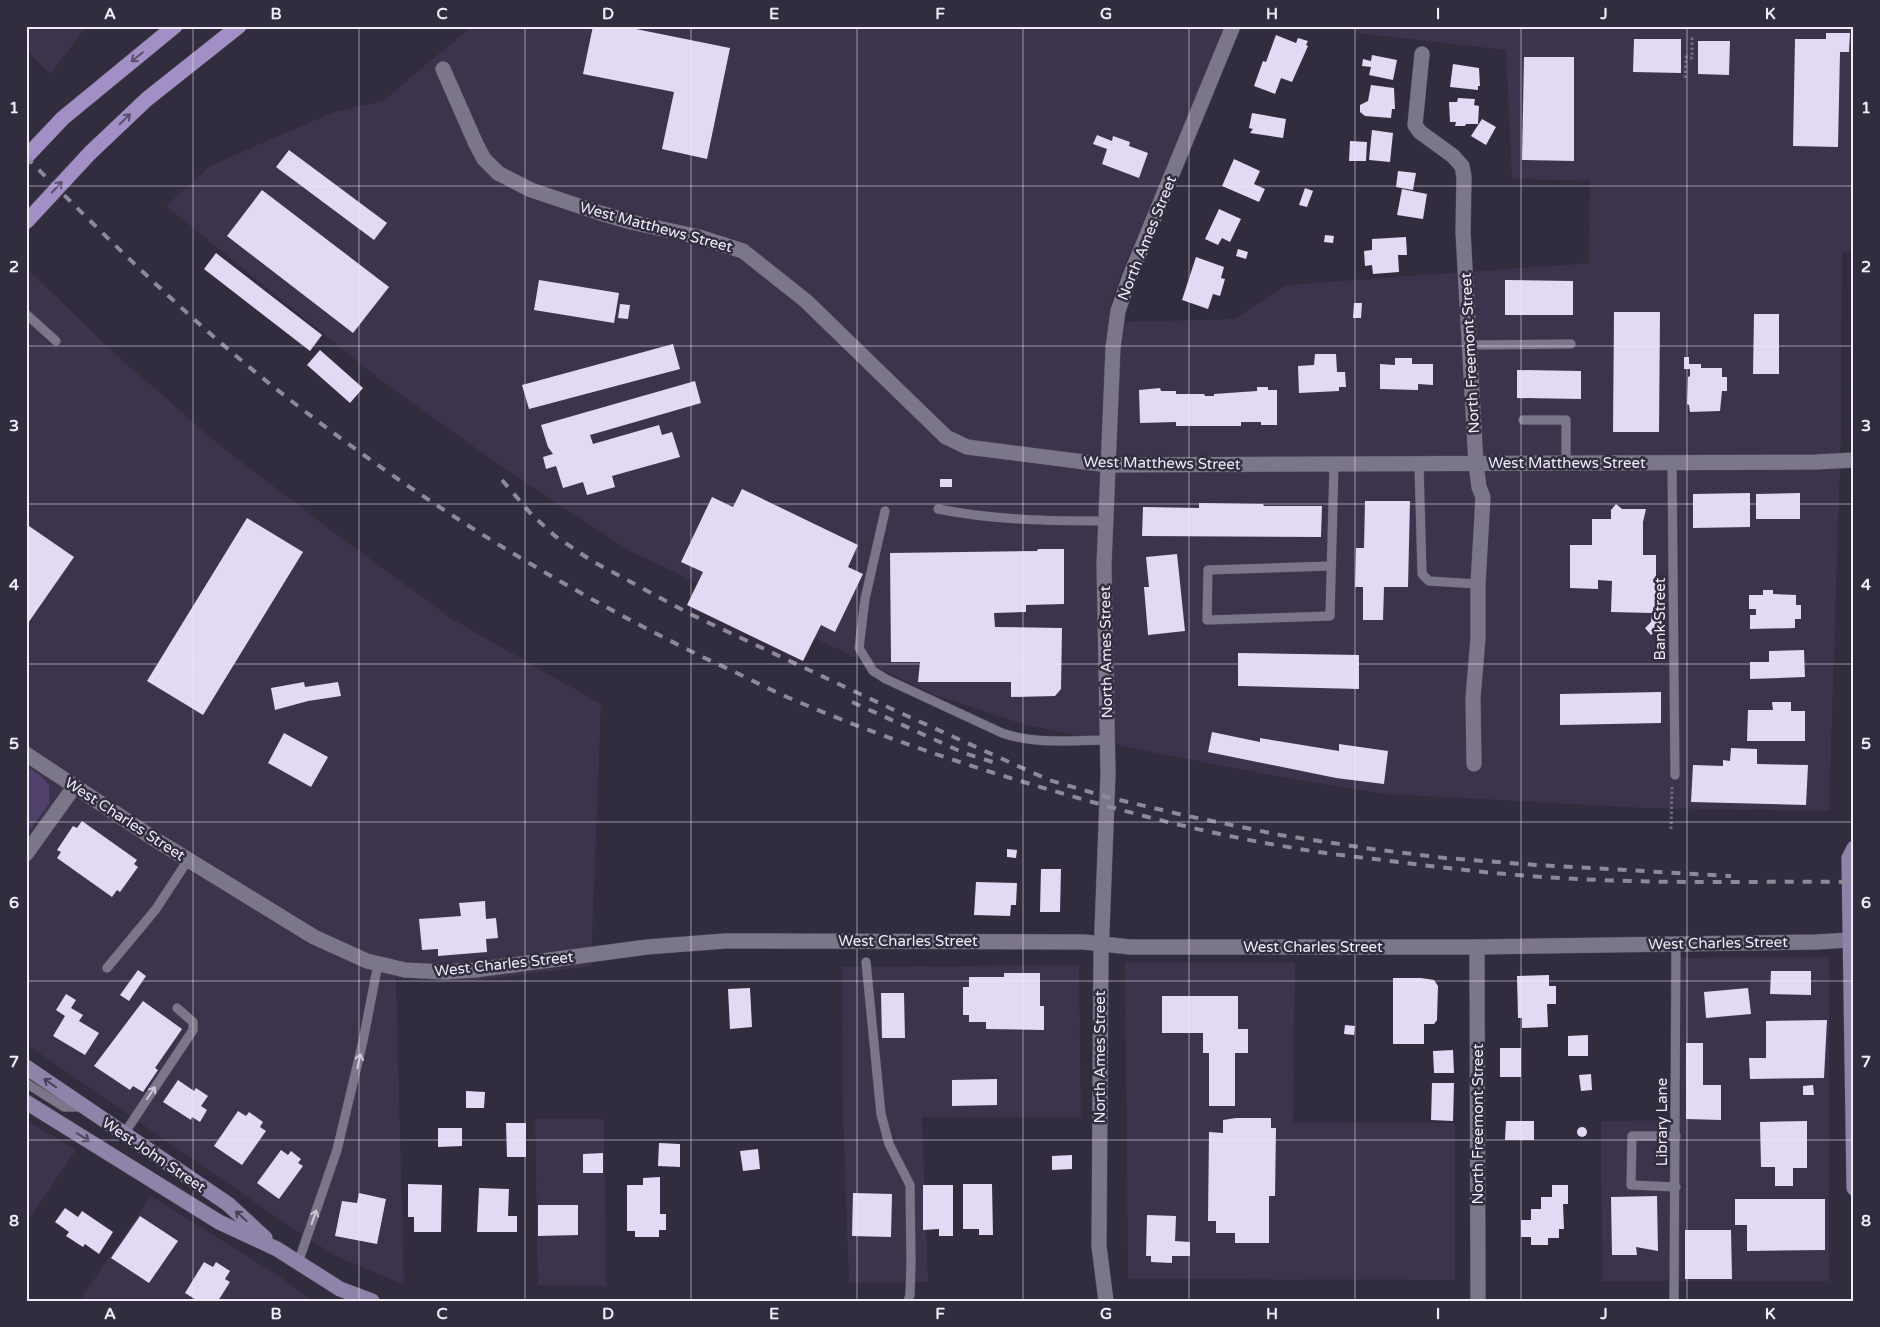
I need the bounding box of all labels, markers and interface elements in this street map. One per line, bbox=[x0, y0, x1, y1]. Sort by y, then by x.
text: A bbox=[104, 4, 116, 24]
text: B bbox=[270, 4, 282, 24]
text: C bbox=[436, 4, 448, 24]
text: D bbox=[602, 4, 614, 24]
text: E bbox=[769, 4, 779, 24]
text: F bbox=[935, 4, 945, 24]
text: G bbox=[1100, 4, 1112, 24]
text: H bbox=[1266, 4, 1278, 24]
text: I bbox=[1436, 4, 1440, 24]
text: J bbox=[1599, 4, 1608, 24]
text: K bbox=[1765, 4, 1776, 24]
one-way arrow bbox=[131, 51, 144, 62]
text: 1 bbox=[9, 98, 19, 118]
text: 1 bbox=[1861, 98, 1871, 118]
one-way arrow bbox=[119, 113, 132, 125]
street label: North Ames Street bbox=[1114, 173, 1180, 303]
one-way arrow bbox=[51, 181, 64, 193]
street label: West Matthews Street bbox=[578, 198, 735, 256]
text: 2 bbox=[9, 257, 19, 277]
text: 2 bbox=[1861, 257, 1871, 277]
street label: North Freemont Street bbox=[1457, 272, 1483, 434]
text: 3 bbox=[9, 416, 19, 436]
text: 3 bbox=[1861, 416, 1871, 436]
street label: West Matthews Street bbox=[1083, 453, 1241, 473]
street label: West Matthews Street bbox=[1488, 454, 1646, 472]
text: 4 bbox=[9, 575, 19, 595]
text: 4 bbox=[1861, 575, 1871, 595]
street label: Bank Street bbox=[1651, 577, 1669, 660]
street label: North Ames Street bbox=[1096, 585, 1116, 719]
text: 5 bbox=[9, 734, 19, 754]
text: 5 bbox=[1861, 734, 1871, 754]
street label: West Charles Street bbox=[62, 773, 189, 865]
text: 6 bbox=[9, 893, 19, 913]
text: 6 bbox=[1861, 893, 1871, 913]
street label: West Charles Street bbox=[838, 932, 978, 950]
street label: West Charles Street bbox=[1648, 933, 1788, 953]
street label: West Charles Street bbox=[1243, 938, 1383, 956]
street label: West Charles Street bbox=[434, 948, 575, 980]
street label: North Ames Street bbox=[1091, 990, 1109, 1123]
street label: North Freemont Street bbox=[1469, 1043, 1487, 1205]
text: 7 bbox=[9, 1052, 19, 1072]
text: 7 bbox=[1861, 1052, 1871, 1072]
one-way arrow bbox=[355, 1053, 364, 1069]
one-way arrow bbox=[43, 1078, 57, 1088]
street label: Library Lane bbox=[1653, 1078, 1671, 1166]
one-way arrow bbox=[146, 1087, 156, 1101]
street label: West John Street bbox=[99, 1114, 209, 1196]
one-way arrow bbox=[75, 1133, 89, 1143]
one-way arrow bbox=[310, 1209, 319, 1225]
one-way arrow bbox=[234, 1210, 247, 1222]
text: 8 bbox=[9, 1211, 19, 1231]
text: 8 bbox=[1861, 1211, 1871, 1231]
text: A bbox=[104, 1304, 116, 1324]
text: B bbox=[270, 1304, 282, 1324]
text: C bbox=[436, 1304, 448, 1324]
text: D bbox=[602, 1304, 614, 1324]
text: E bbox=[769, 1304, 779, 1324]
text: F bbox=[935, 1304, 945, 1324]
text: G bbox=[1100, 1304, 1112, 1324]
text: H bbox=[1266, 1304, 1278, 1324]
text: I bbox=[1436, 1304, 1440, 1324]
text: J bbox=[1599, 1304, 1608, 1324]
text: K bbox=[1765, 1304, 1776, 1324]

